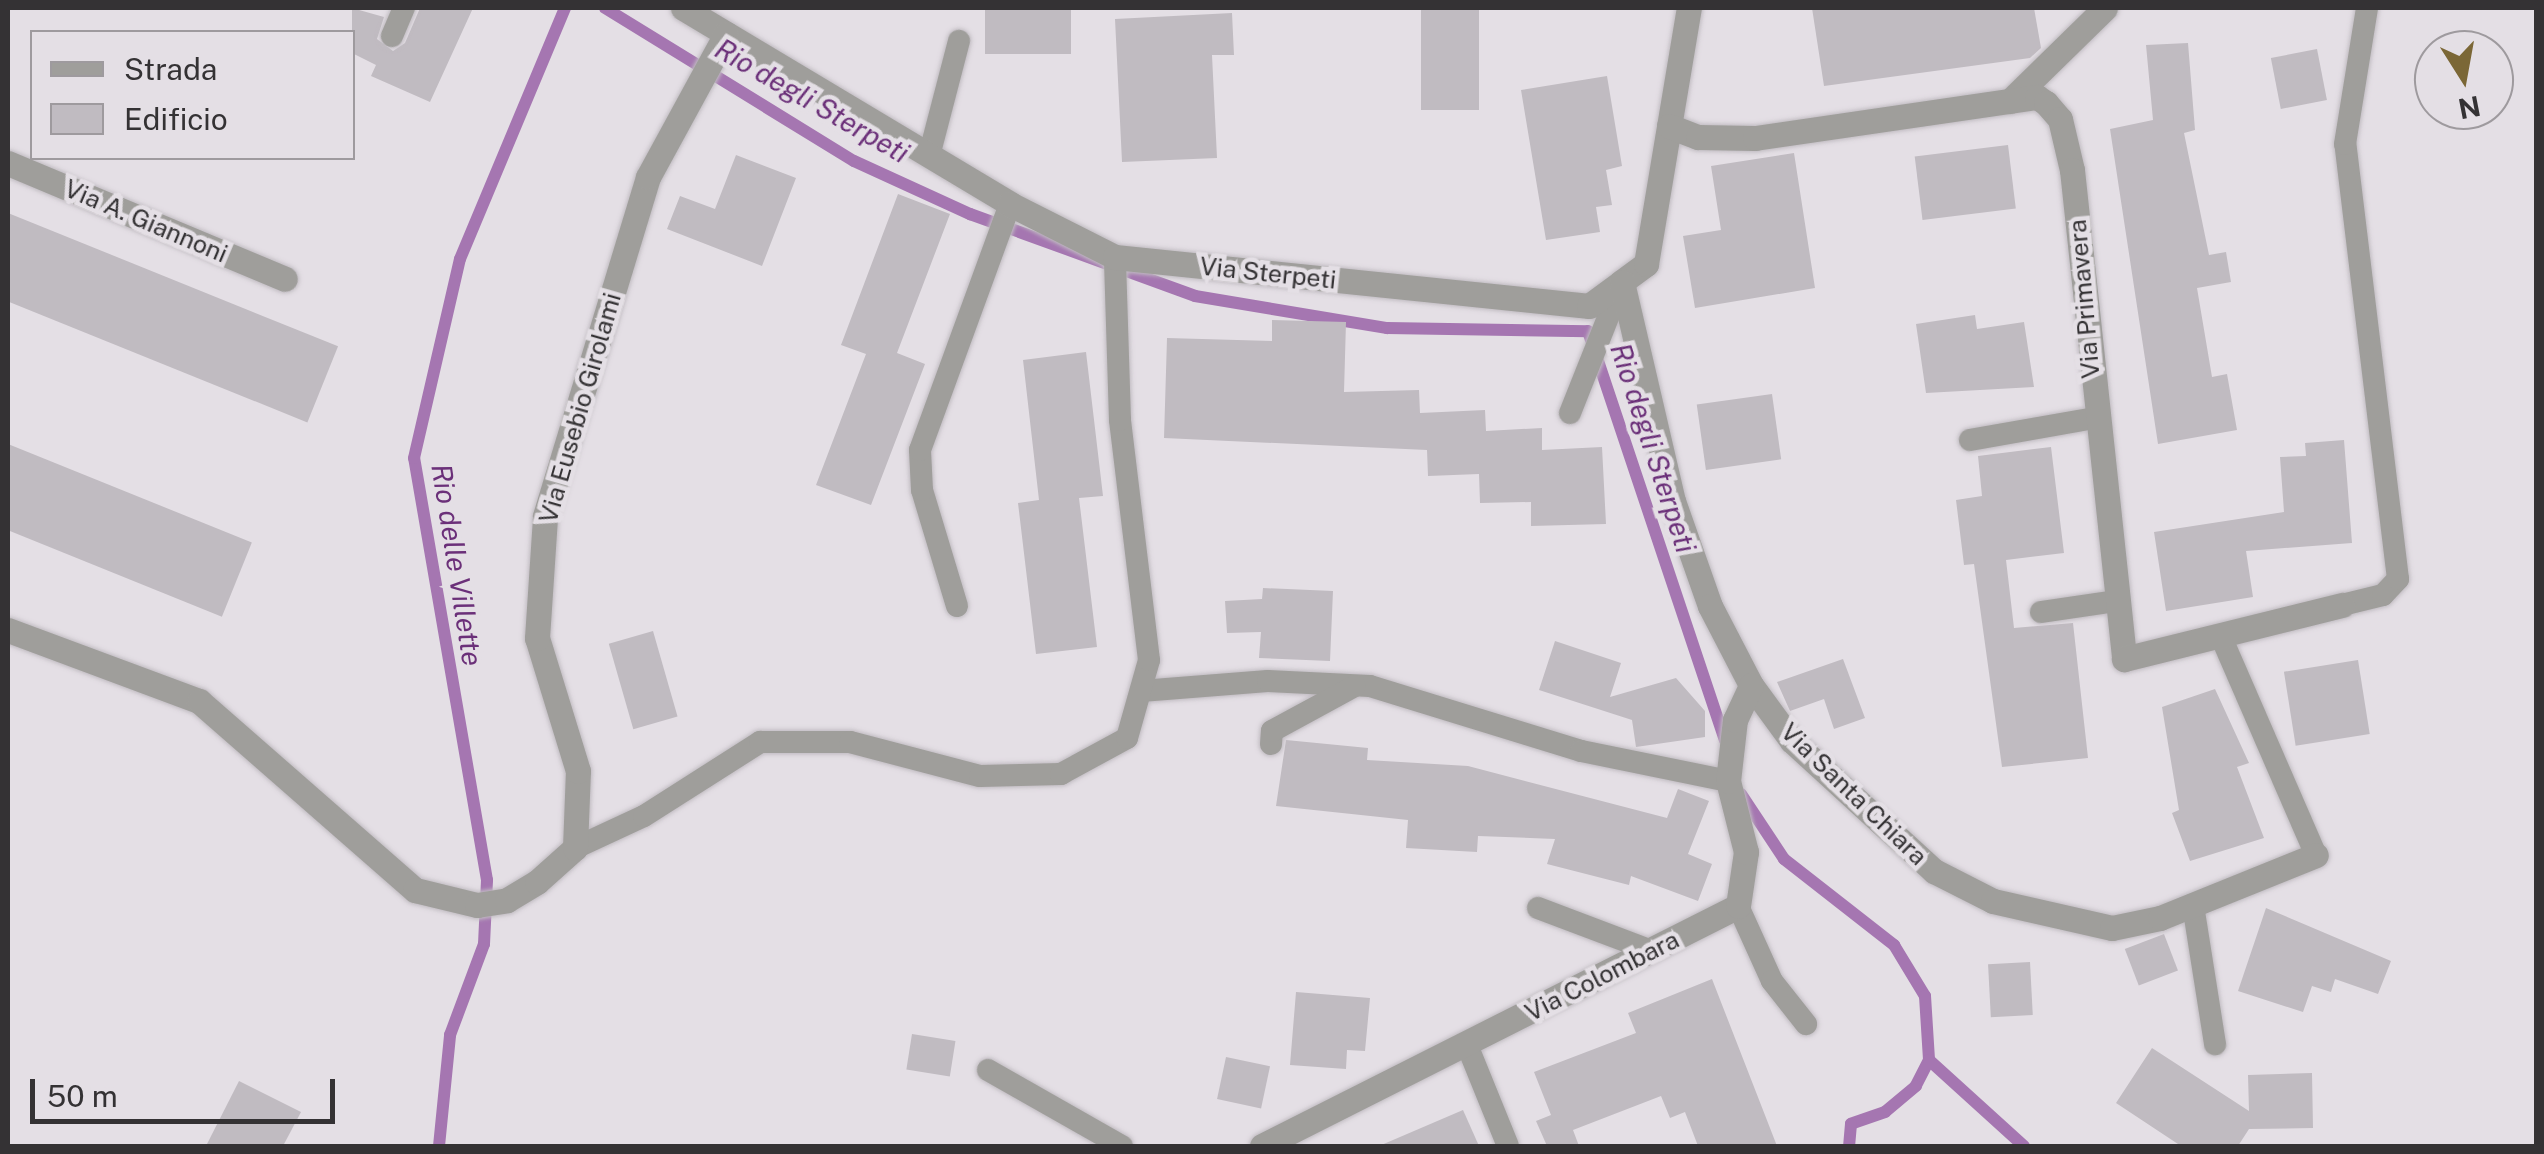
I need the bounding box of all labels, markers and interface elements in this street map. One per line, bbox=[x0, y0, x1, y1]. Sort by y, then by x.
legend bbox=[30, 30, 355, 160]
north arrow bbox=[2414, 30, 2514, 130]
water label: Rio degli Sterpeti bbox=[709, 32, 915, 170]
text: Strada bbox=[124, 51, 217, 87]
text: N bbox=[2456, 90, 2483, 126]
text: Edificio bbox=[124, 101, 228, 137]
street label: Via A. Giannoni bbox=[60, 173, 232, 269]
street label: Via Primavera bbox=[2062, 218, 2106, 380]
street label: Via Sterpeti bbox=[1198, 251, 1338, 295]
street label: Via Eusebio Girolami bbox=[533, 289, 627, 527]
water label: Rio degli Sterpeti bbox=[1603, 339, 1703, 557]
water label: Rio delle Villette bbox=[424, 461, 490, 669]
street label: Via Santa Chiara bbox=[1775, 717, 1933, 871]
street label: Via Colombara bbox=[1520, 924, 1684, 1028]
scale bar bbox=[35, 1059, 340, 1121]
text: 50 m bbox=[47, 1078, 118, 1114]

